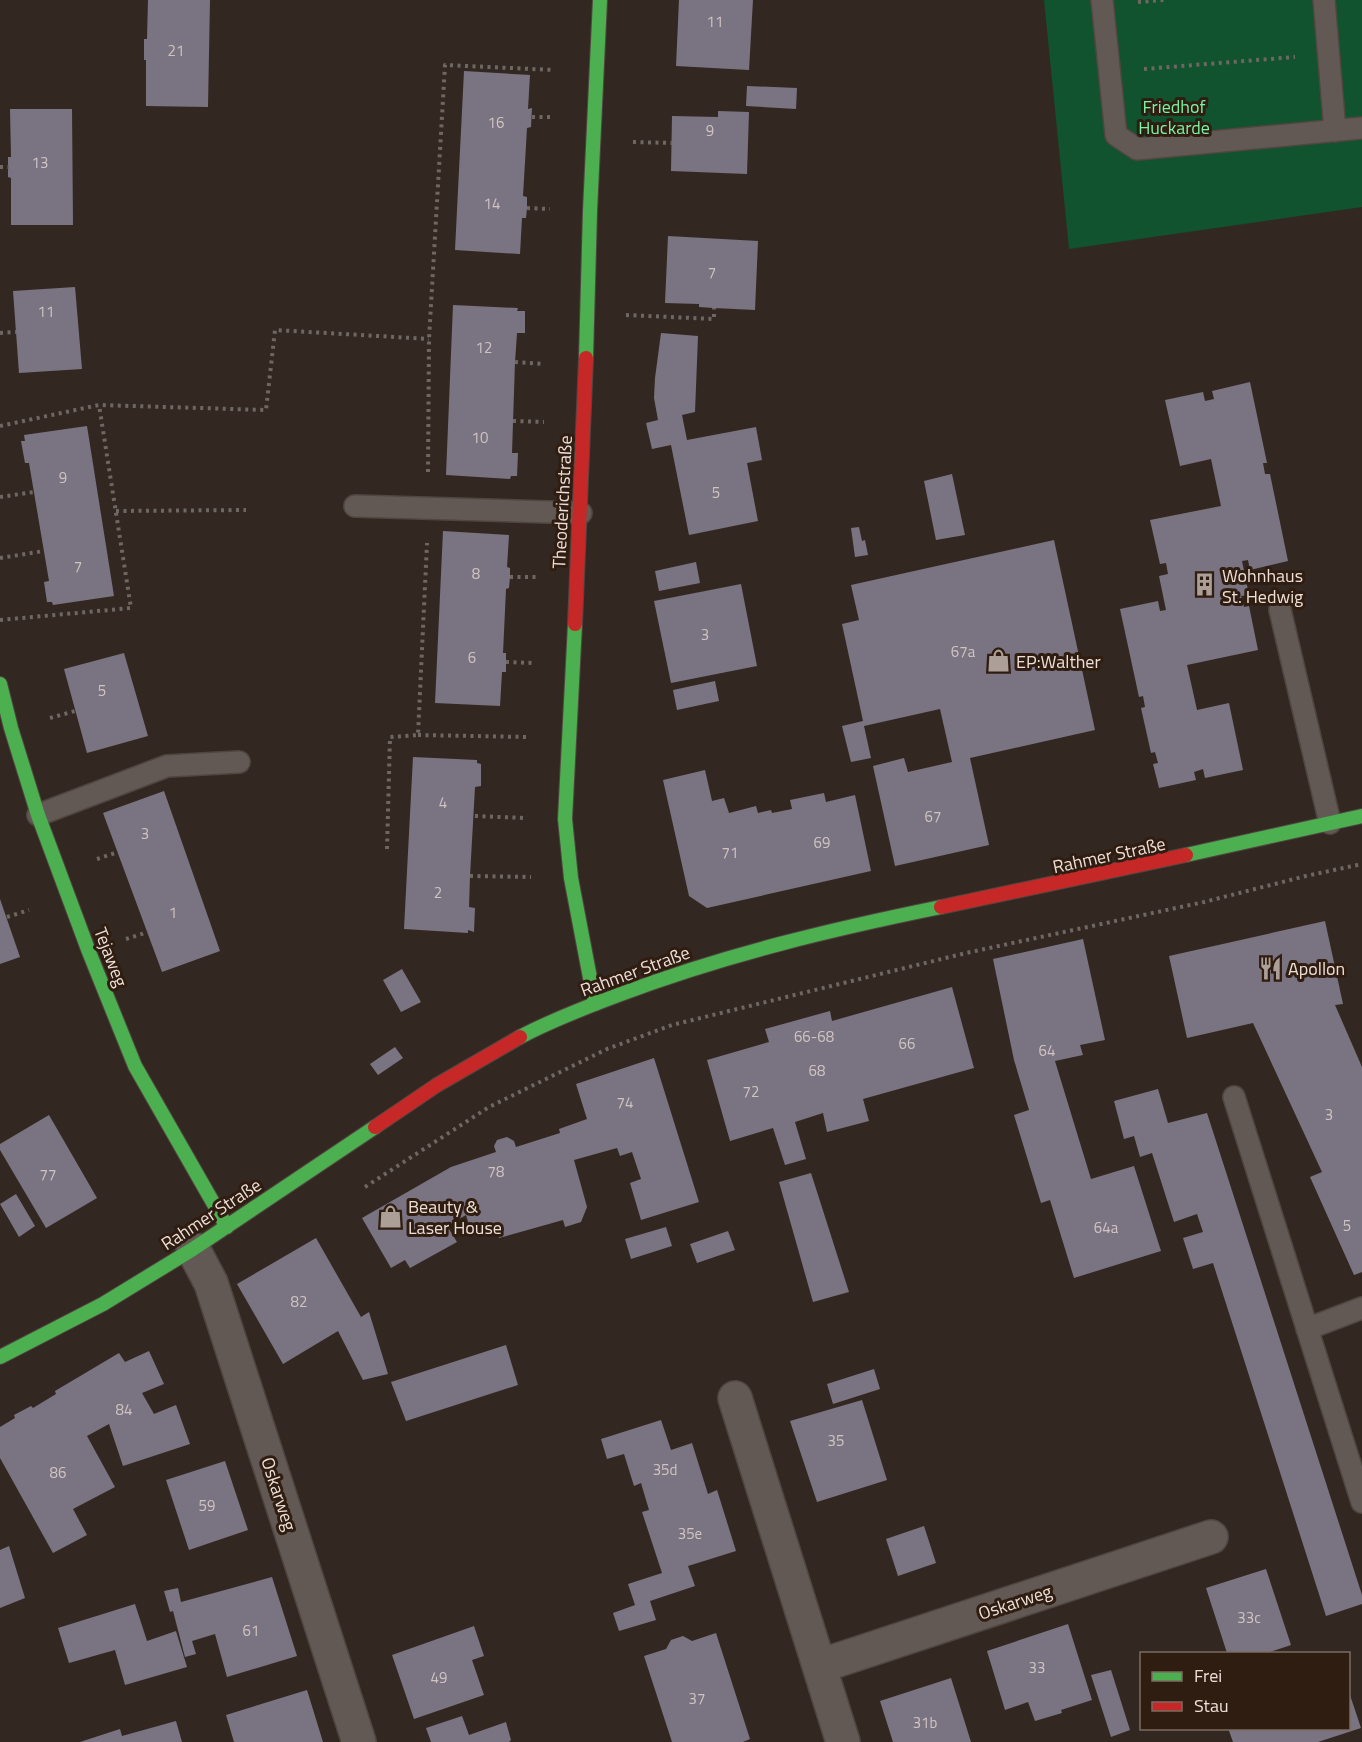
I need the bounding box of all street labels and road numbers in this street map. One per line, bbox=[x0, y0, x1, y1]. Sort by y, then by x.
street label: Theoderichstraße bbox=[545, 435, 579, 569]
street label: Rahmer Straße bbox=[1050, 830, 1168, 880]
street label: Tejaweg bbox=[87, 923, 135, 991]
street label: Rahmer Straße bbox=[576, 939, 694, 1003]
street label: Rahmer Straße bbox=[156, 1171, 266, 1257]
street label: Oskarweg bbox=[254, 1454, 304, 1534]
street label: Oskarweg bbox=[975, 1577, 1055, 1627]

